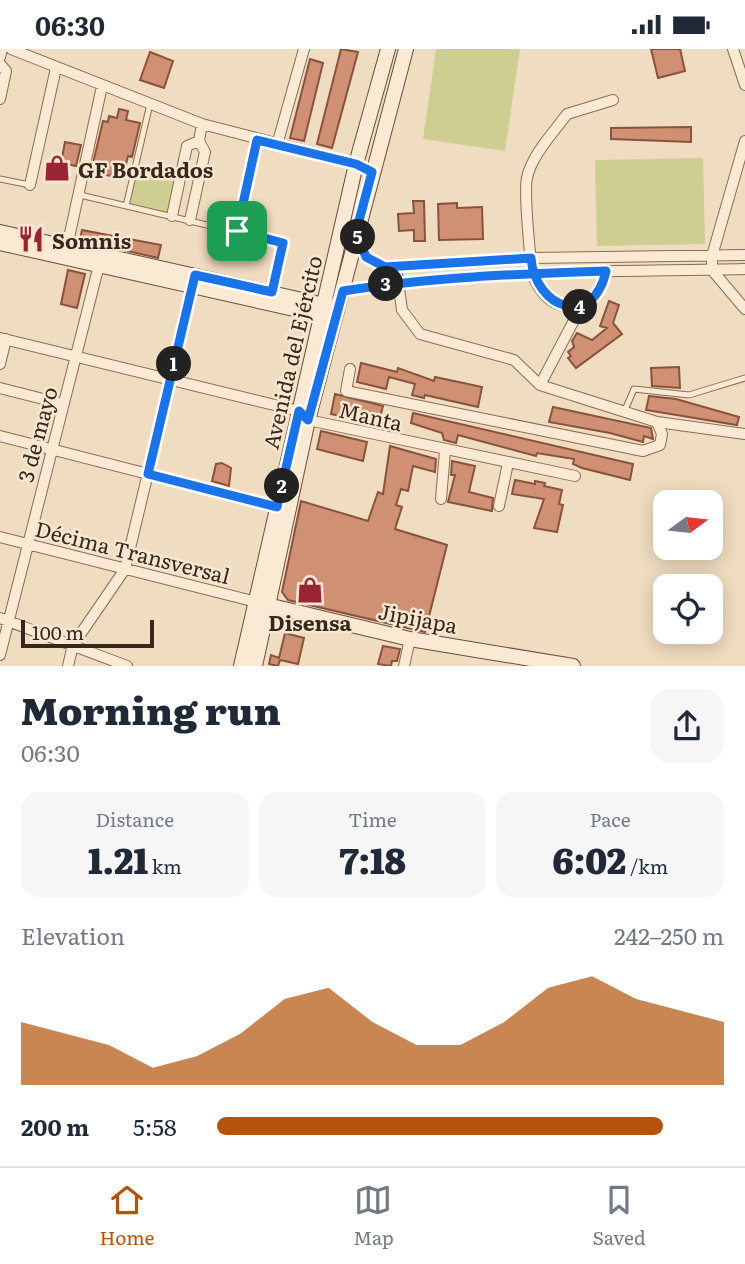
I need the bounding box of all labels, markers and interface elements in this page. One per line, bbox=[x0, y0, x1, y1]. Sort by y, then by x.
text: 06:30 bbox=[35, 5, 105, 44]
shop icon: GF Bordados bbox=[42, 153, 72, 183]
place label: GF Bordados bbox=[78, 153, 213, 184]
pin bbox=[207, 201, 267, 261]
icon: arrive bbox=[218, 212, 256, 250]
pin: 5 bbox=[340, 219, 376, 255]
text: 5 bbox=[352, 222, 363, 250]
restaurant icon: Somnis bbox=[16, 224, 46, 254]
place label: Somnis bbox=[52, 224, 131, 255]
street label: Avenida del Ejército bbox=[254, 252, 328, 452]
pin: 3 bbox=[368, 267, 404, 301]
text: 3 bbox=[380, 269, 391, 297]
pin: 4 bbox=[562, 289, 598, 325]
text: 4 bbox=[574, 292, 585, 320]
pin: 1 bbox=[156, 347, 192, 381]
text: 1 bbox=[170, 349, 177, 377]
street label: 3 de mayo bbox=[8, 383, 64, 485]
street label: Manta bbox=[336, 393, 407, 438]
pin: 2 bbox=[264, 469, 300, 503]
text: 2 bbox=[276, 471, 287, 499]
north arrow bbox=[653, 490, 723, 560]
map controls bbox=[653, 490, 723, 644]
street label: Décima Transversal bbox=[32, 512, 234, 590]
button: locate bbox=[653, 574, 723, 644]
shop icon: Disensa bbox=[295, 575, 325, 605]
street label: Jipijapa bbox=[376, 594, 461, 640]
place label: Disensa bbox=[268, 606, 352, 637]
scale bar bbox=[21, 617, 154, 648]
text: 100 m bbox=[32, 618, 84, 646]
text: Morning run bbox=[21, 680, 281, 737]
button: share bbox=[650, 689, 724, 763]
text: 06:30 bbox=[21, 735, 80, 769]
text: Distance bbox=[96, 805, 174, 833]
text: Time bbox=[348, 805, 397, 833]
text: Pace bbox=[590, 805, 631, 833]
text: 1.21 bbox=[88, 833, 148, 885]
text: 7:18 bbox=[339, 833, 406, 885]
text: 6:02 bbox=[552, 833, 626, 885]
text: km bbox=[148, 852, 182, 880]
text: /km bbox=[626, 852, 668, 880]
text: Elevation bbox=[21, 918, 125, 952]
text: 242–250 m bbox=[614, 918, 724, 952]
text: 200 m bbox=[21, 1109, 89, 1143]
text: 5:58 bbox=[133, 1109, 177, 1143]
tab: Home bbox=[99, 1181, 154, 1251]
tab: Map bbox=[353, 1181, 394, 1251]
tab: Saved bbox=[593, 1181, 646, 1251]

